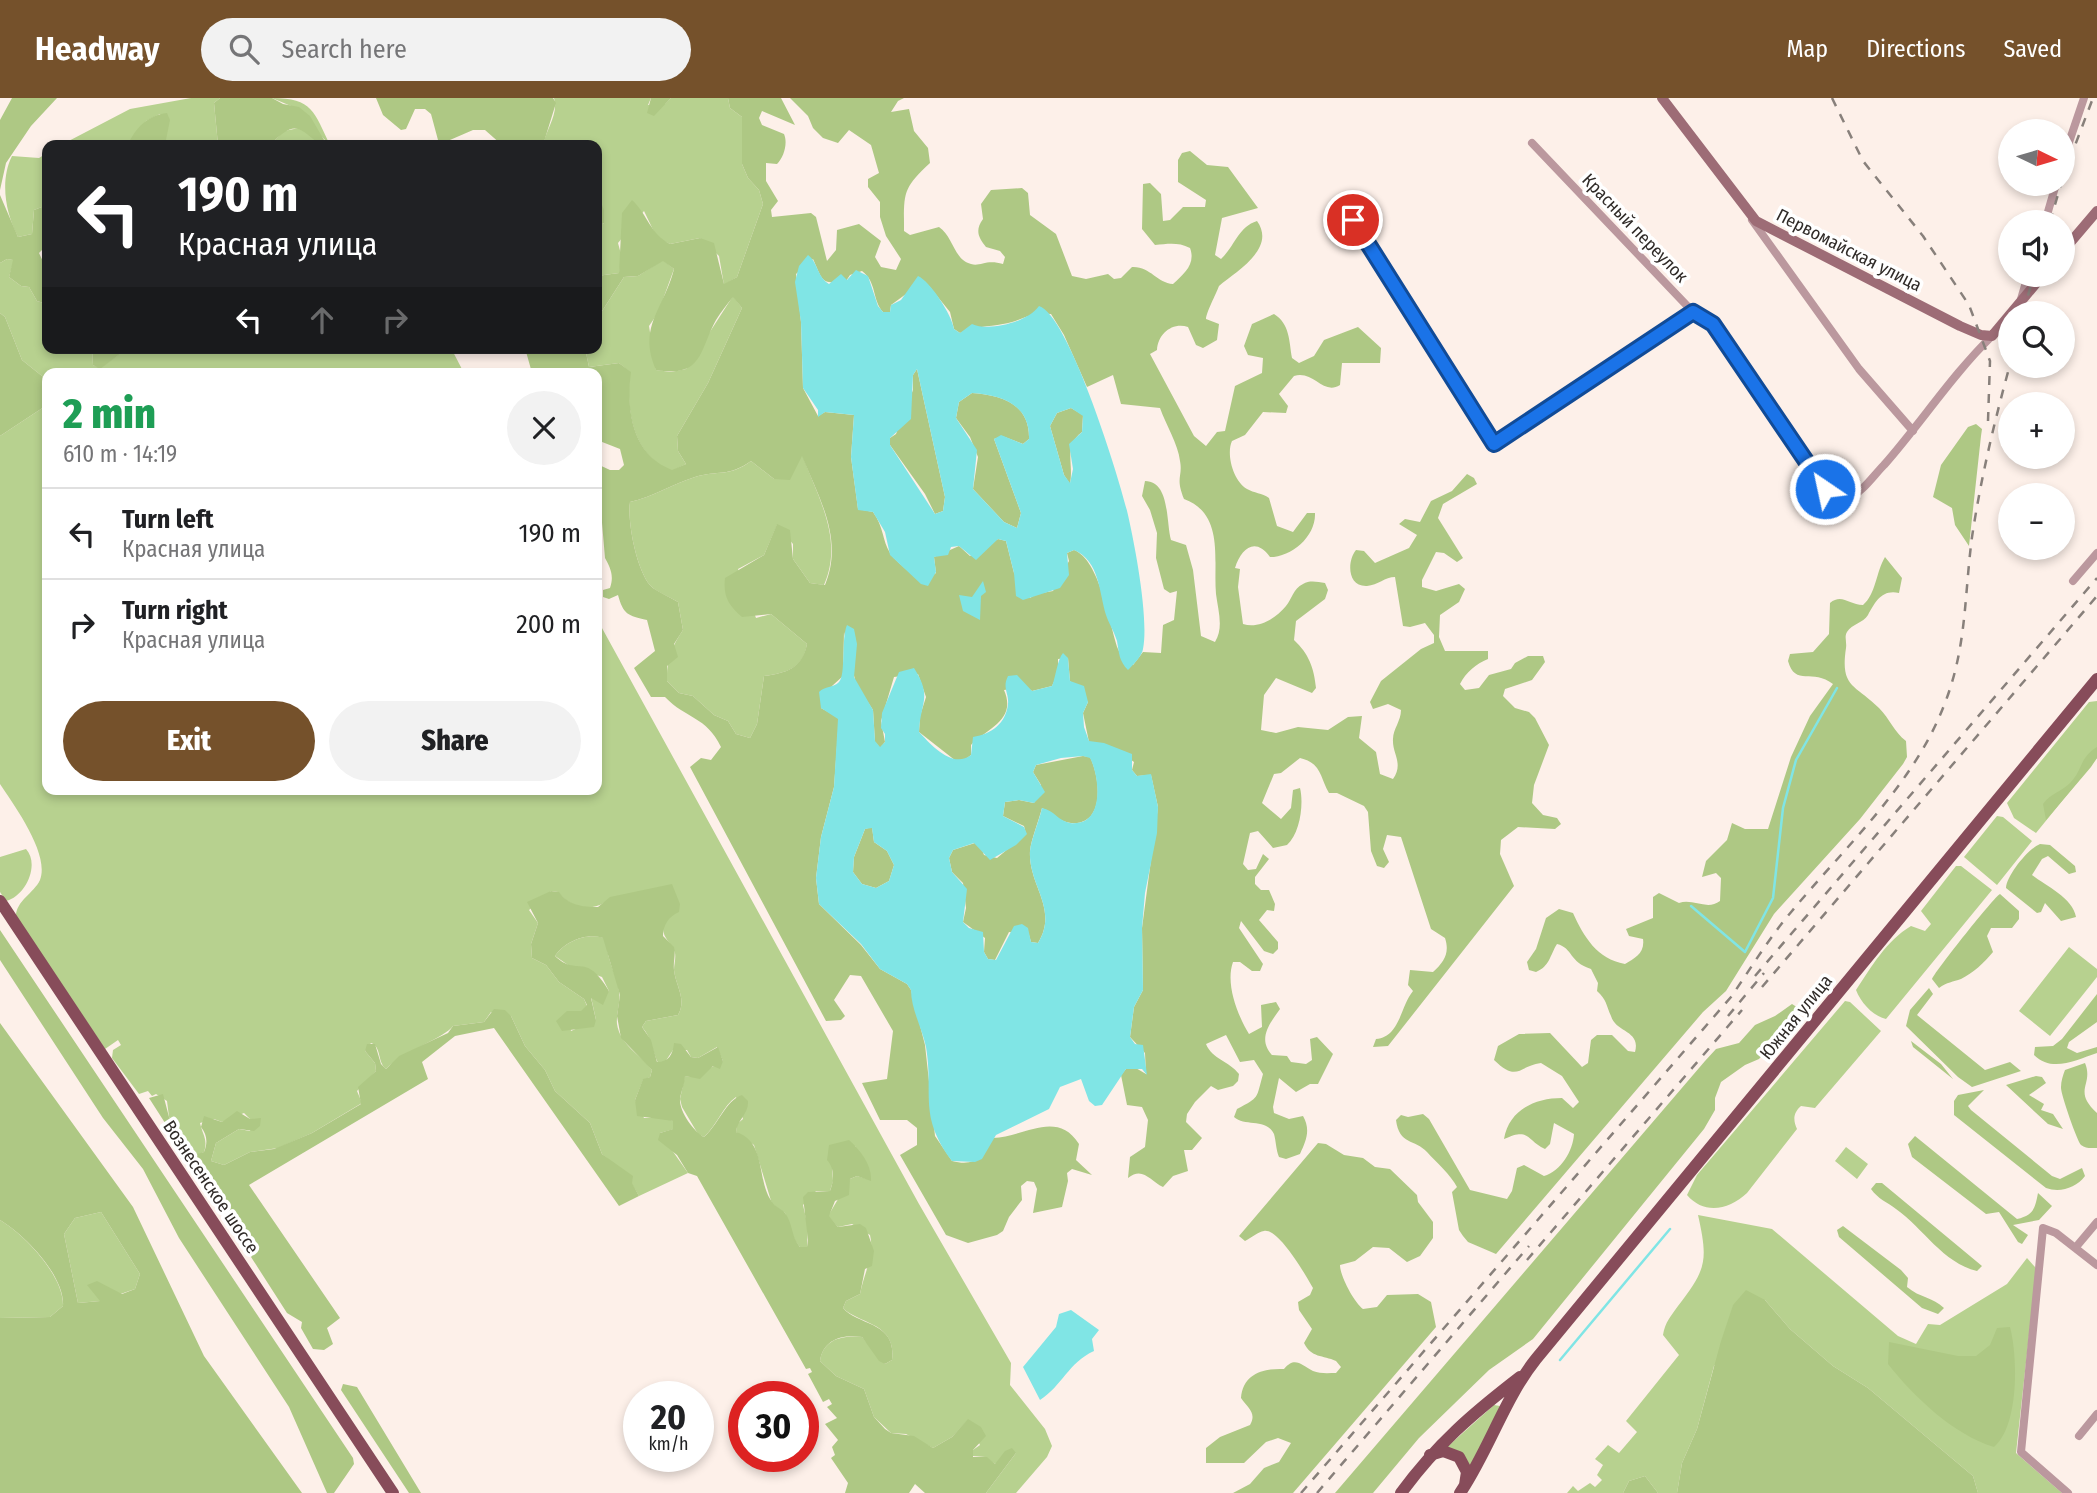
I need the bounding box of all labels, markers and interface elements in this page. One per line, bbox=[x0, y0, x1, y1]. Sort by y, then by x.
search box bbox=[201, 18, 691, 81]
text: Headway bbox=[35, 29, 159, 69]
icon: search bbox=[225, 30, 263, 68]
text: Search here bbox=[281, 34, 407, 65]
text: Map bbox=[1787, 35, 1828, 63]
text: Directions bbox=[1866, 35, 1965, 63]
text: Saved bbox=[2003, 35, 2062, 63]
north arrow bbox=[1998, 119, 2076, 196]
map controls bbox=[1998, 119, 2075, 560]
text: 190 m bbox=[178, 165, 298, 224]
icon: left bbox=[63, 168, 154, 259]
street label: Красный переулок bbox=[1577, 169, 1693, 287]
pin bbox=[1323, 190, 1383, 250]
icon: arrive bbox=[1334, 201, 1372, 239]
street label: Первомайская улица bbox=[1773, 204, 1925, 296]
button: sound bbox=[1998, 210, 2075, 287]
text: Красная улица bbox=[178, 225, 378, 263]
icon: left bbox=[230, 301, 268, 339]
icon: ahead bbox=[303, 301, 341, 339]
icon: right bbox=[376, 301, 414, 339]
button: search bbox=[1998, 301, 2075, 378]
text: 2 min bbox=[63, 389, 156, 439]
button: close bbox=[507, 391, 581, 465]
button: + bbox=[1998, 392, 2075, 469]
text: 610 m · 14:19 bbox=[63, 440, 177, 468]
position arrow bbox=[1788, 452, 1862, 526]
button: − bbox=[1998, 483, 2075, 560]
text: Turn left bbox=[122, 504, 214, 535]
icon: left bbox=[63, 515, 101, 553]
text: 190 m bbox=[519, 518, 581, 549]
text: Красная улица bbox=[122, 535, 265, 563]
text: Turn right bbox=[122, 595, 228, 626]
icon: right bbox=[63, 606, 101, 644]
text: 200 m bbox=[516, 609, 581, 640]
text: Красная улица bbox=[122, 626, 265, 654]
button: Exit bbox=[63, 701, 315, 781]
button: Share bbox=[329, 701, 581, 781]
street label: Южная улица bbox=[1755, 970, 1837, 1064]
street label: Вознесенское шоссе bbox=[158, 1116, 264, 1258]
speed limit sign: 30 bbox=[728, 1381, 819, 1472]
text: 20 bbox=[651, 1396, 686, 1438]
text: km/h bbox=[648, 1433, 689, 1455]

